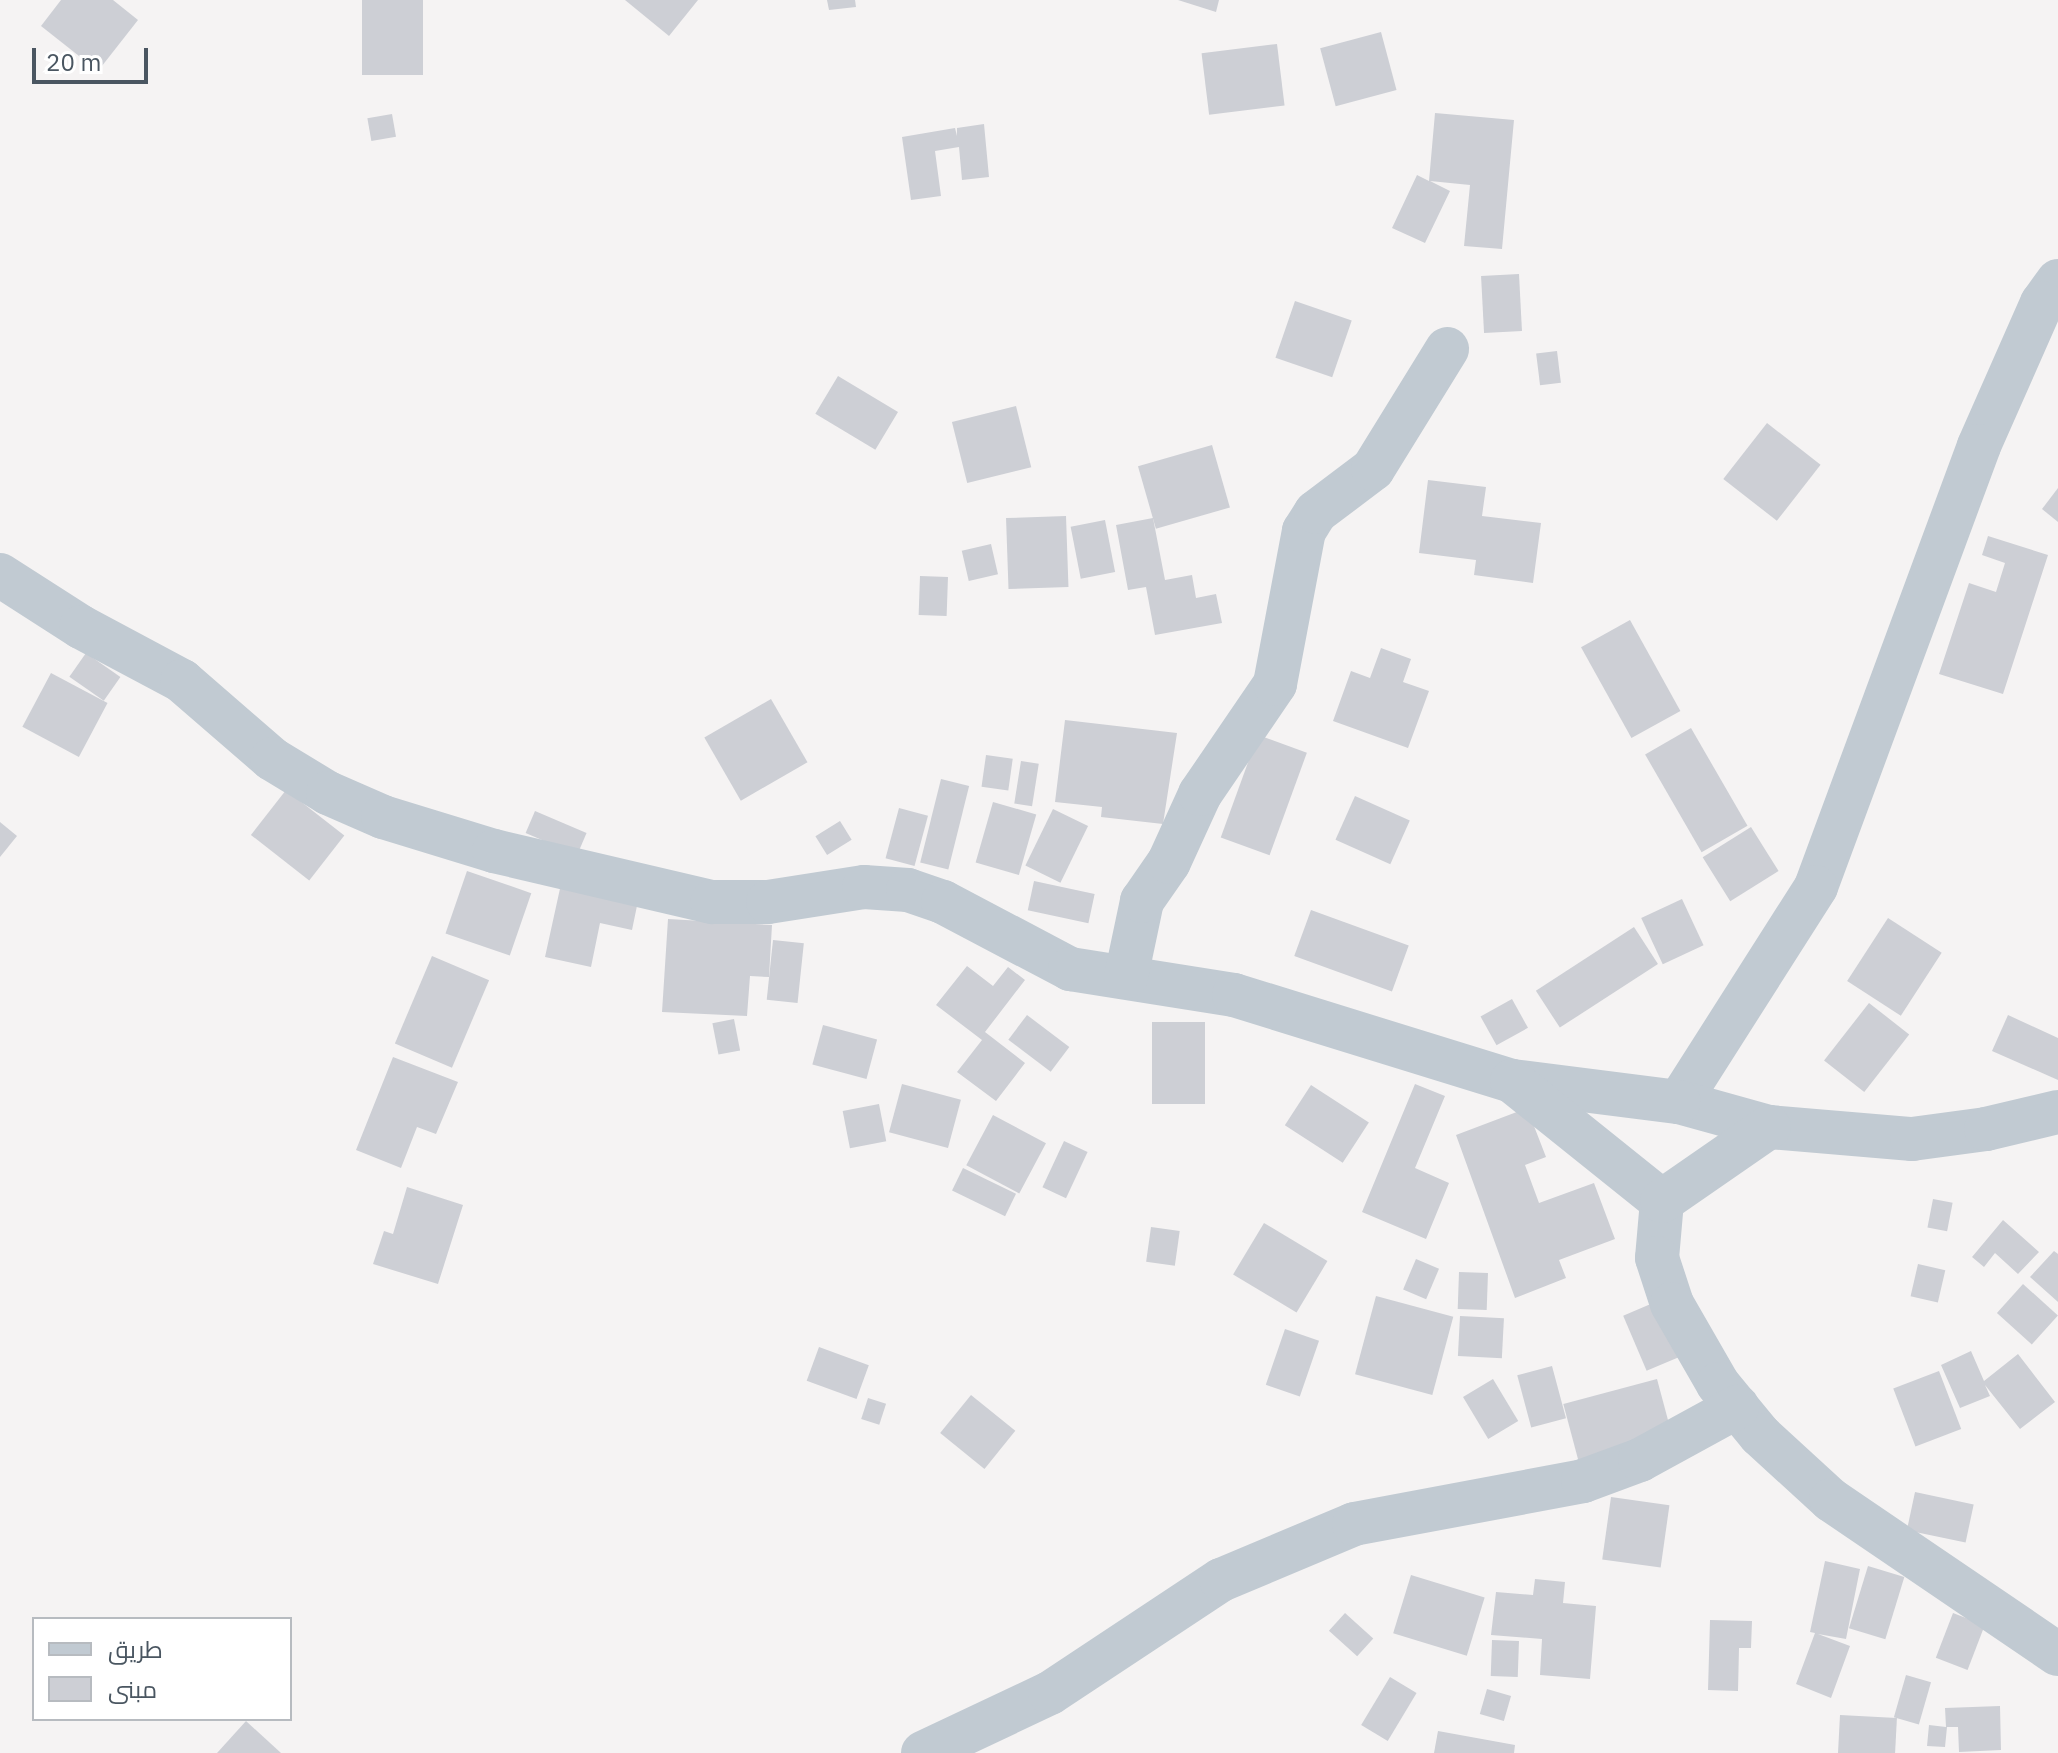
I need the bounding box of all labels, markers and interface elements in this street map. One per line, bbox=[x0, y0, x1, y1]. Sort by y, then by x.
scale bar bbox=[36, 32, 152, 82]
text: 20 m bbox=[46, 46, 101, 78]
legend bbox=[32, 1617, 292, 1721]
text: طريق bbox=[108, 1633, 163, 1665]
text: مبنى bbox=[108, 1673, 157, 1705]

